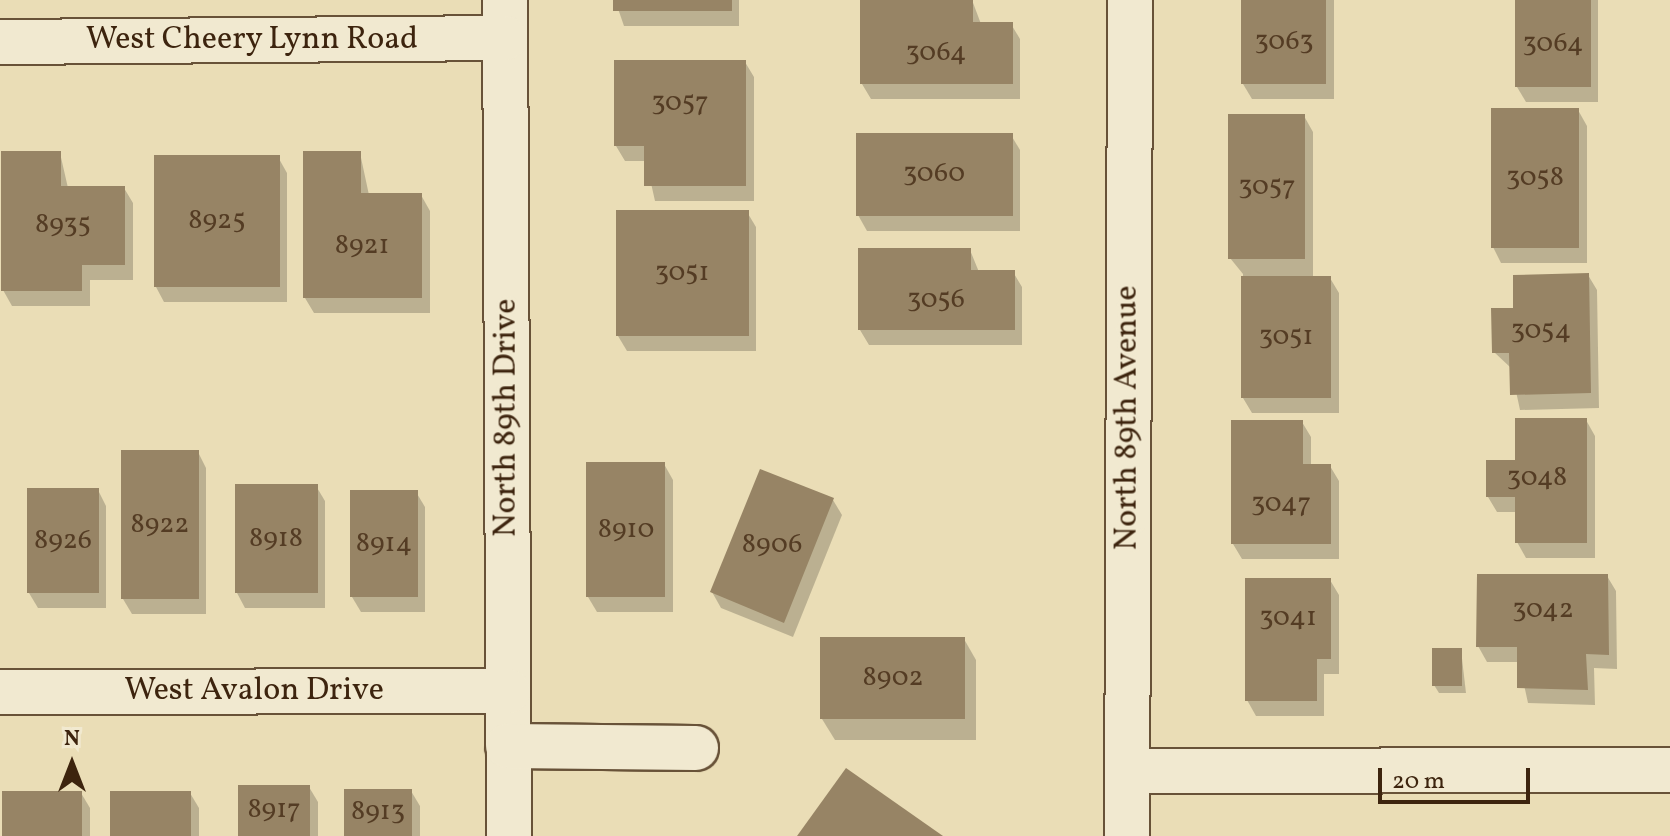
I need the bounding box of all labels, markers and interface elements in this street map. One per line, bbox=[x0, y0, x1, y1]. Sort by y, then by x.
street label: West Cheery Lynn Road bbox=[85, 21, 419, 59]
house number: 3063 bbox=[1254, 25, 1314, 59]
house number: 3064 bbox=[1522, 27, 1584, 61]
house number: 3064 bbox=[905, 36, 967, 70]
house number: 3057 bbox=[651, 86, 709, 120]
house number: 3060 bbox=[903, 157, 965, 191]
house number: 3058 bbox=[1506, 161, 1564, 195]
house number: 3057 bbox=[1238, 170, 1296, 204]
house number: 8925 bbox=[188, 204, 246, 238]
house number: 8935 bbox=[35, 208, 91, 242]
house number: 8921 bbox=[335, 229, 389, 263]
house number: 3051 bbox=[655, 256, 709, 290]
house number: 3056 bbox=[907, 283, 965, 317]
street label: North 89th Avenue bbox=[1109, 285, 1147, 551]
street label: North 89th Drive bbox=[488, 299, 526, 537]
house number: 3054 bbox=[1511, 314, 1571, 348]
house number: 3051 bbox=[1259, 320, 1313, 354]
house number: 3048 bbox=[1507, 461, 1567, 495]
house number: 3047 bbox=[1251, 487, 1311, 521]
house number: 8922 bbox=[131, 508, 189, 542]
house number: 8910 bbox=[598, 513, 654, 547]
house number: 8918 bbox=[249, 522, 303, 556]
house number: 8926 bbox=[34, 524, 92, 558]
house number: 8914 bbox=[356, 527, 412, 561]
house number: 8906 bbox=[742, 528, 802, 562]
house number: 3042 bbox=[1512, 593, 1574, 627]
house number: 3041 bbox=[1259, 601, 1317, 635]
house number: 8902 bbox=[862, 661, 924, 695]
street label: West Avalon Drive bbox=[124, 672, 384, 710]
north arrow bbox=[32, 724, 112, 804]
text: N bbox=[64, 724, 80, 755]
scale bar bbox=[1382, 752, 1534, 802]
text: 20 m bbox=[1392, 765, 1445, 799]
house number: 8917 bbox=[247, 793, 301, 827]
house number: 8913 bbox=[351, 795, 405, 829]

